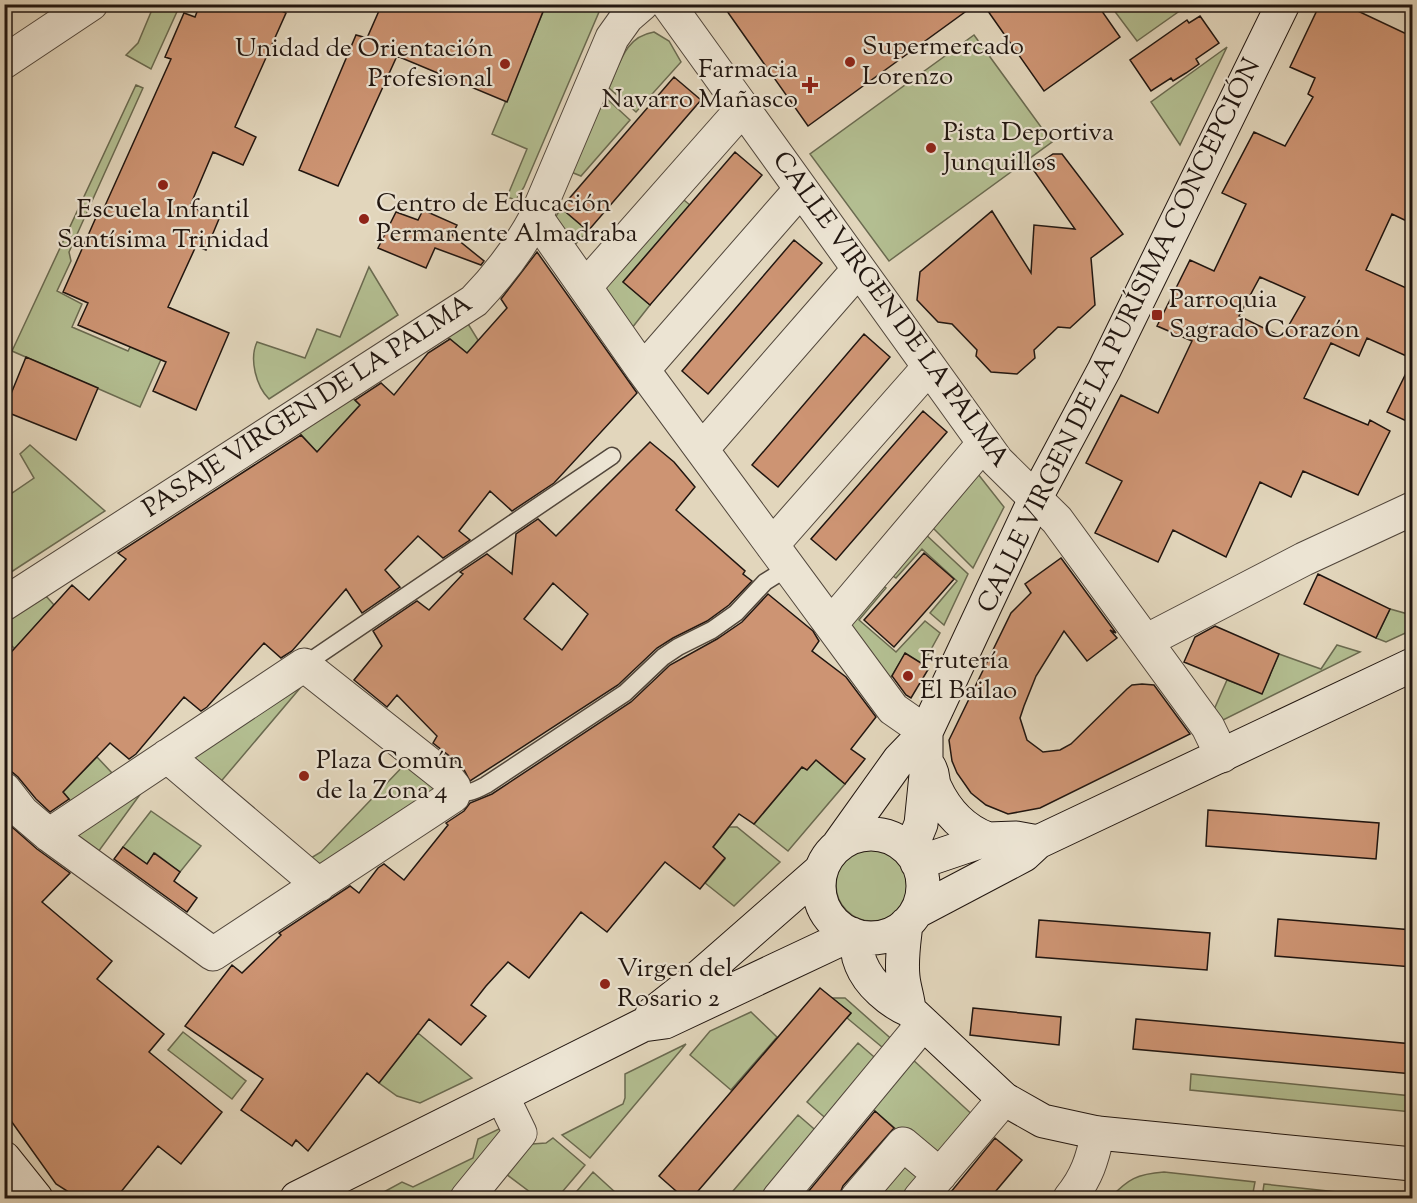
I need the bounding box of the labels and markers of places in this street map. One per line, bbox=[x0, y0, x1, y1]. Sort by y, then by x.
place label: Supermercado Lorenzo bbox=[862, 29, 1024, 96]
place label: Unidad de Orientación Profesional bbox=[235, 31, 493, 98]
place label: Farmacia Navarro Mañasco bbox=[602, 52, 798, 119]
marker: Supermercado Lorenzo bbox=[843, 55, 857, 69]
marker: Unidad de Orientación Profesional bbox=[498, 57, 512, 71]
marker: Farmacia Navarro Mañasco bbox=[803, 78, 817, 92]
place label: Pista Deportiva Junquillos bbox=[941, 115, 1114, 182]
marker: Pista Deportiva Junquillos bbox=[924, 141, 938, 155]
marker: Escuela Infantil Santísima Trinidad bbox=[156, 178, 170, 192]
place label: Centro de Educación Permanente Almadraba bbox=[376, 186, 637, 253]
place label: Escuela Infantil Santísima Trinidad bbox=[57, 192, 269, 259]
marker: Centro de Educación Permanente Almadraba bbox=[357, 212, 371, 226]
place label: Parroquia Sagrado Corazón bbox=[1169, 282, 1360, 349]
marker: Parroquia Sagrado Corazón bbox=[1150, 308, 1164, 322]
place label: Frutería El Bailao bbox=[920, 643, 1017, 710]
marker: Frutería El Bailao bbox=[901, 669, 915, 683]
place label: Plaza Común de la Zona 4 bbox=[316, 743, 463, 810]
marker: Plaza Común de la Zona 4 bbox=[297, 769, 311, 783]
place label: Virgen del Rosario 2 bbox=[617, 951, 733, 1018]
marker: Virgen del Rosario 2 bbox=[598, 977, 612, 991]

